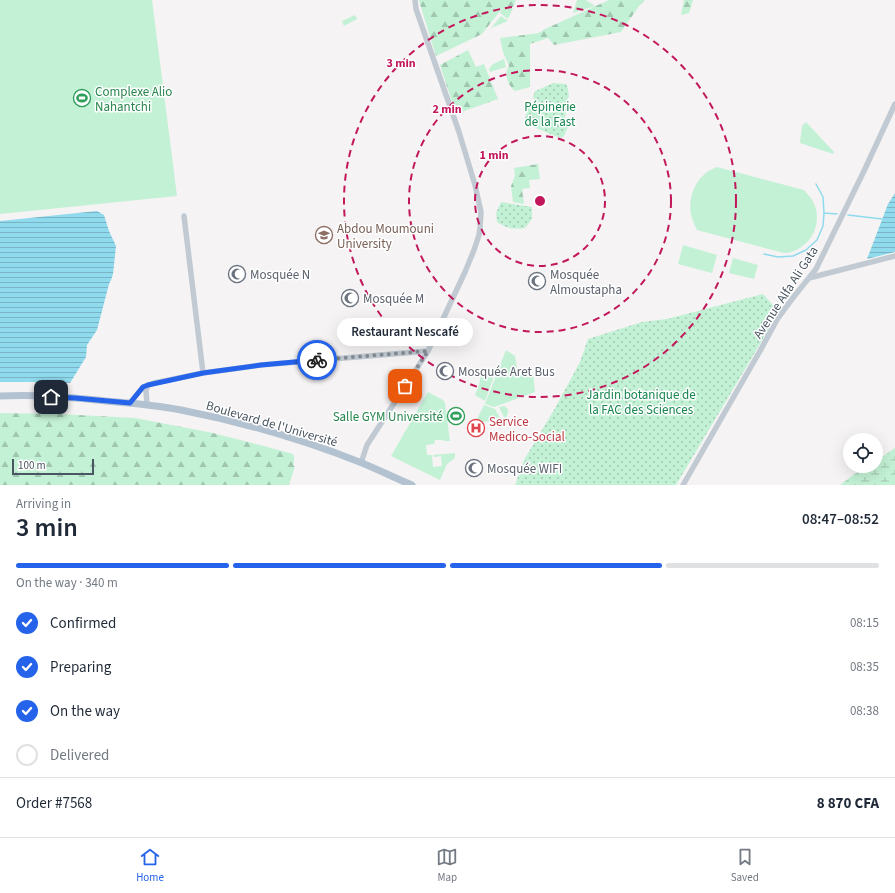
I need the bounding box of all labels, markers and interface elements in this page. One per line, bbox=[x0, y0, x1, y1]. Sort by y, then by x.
text: 3 min bbox=[386, 55, 416, 72]
place label: Complexe Alio Nahantchi bbox=[95, 83, 172, 116]
sports icon: Complexe Alio Nahantchi bbox=[72, 88, 92, 108]
park label: Pépinerie de la Fast bbox=[524, 98, 576, 131]
text: 2 min bbox=[432, 101, 462, 118]
text: 1 min bbox=[479, 147, 509, 164]
centre of rings bbox=[533, 194, 547, 208]
place label: Abdou Moumouni University bbox=[337, 220, 434, 253]
school or university icon: Abdou Moumouni University bbox=[314, 225, 334, 245]
street label: Avenue Alfa Ali Gata bbox=[749, 243, 823, 342]
mosque icon: Mosquée N bbox=[227, 264, 247, 284]
place label: Mosquée N bbox=[250, 266, 310, 284]
place label: Mosquée Almoustapha bbox=[550, 266, 622, 299]
mosque icon: Mosquée Almoustapha bbox=[527, 271, 547, 291]
mosque icon: Mosquée M bbox=[340, 288, 360, 308]
place label: Mosquée M bbox=[363, 290, 424, 308]
callout: Restaurant Nescafé bbox=[337, 318, 473, 346]
text: Restaurant Nescafé bbox=[351, 323, 459, 341]
courier bbox=[297, 340, 337, 380]
icon: bike bbox=[306, 349, 328, 371]
mosque icon: Mosquée Aret Bus bbox=[435, 361, 455, 381]
place label: Mosquée Aret Bus bbox=[458, 363, 555, 381]
pin bbox=[388, 369, 422, 403]
icon: bag bbox=[394, 375, 416, 397]
pin bbox=[34, 380, 68, 414]
icon: home bbox=[40, 386, 62, 408]
park label: Jardin botanique de la FAC des Sciences bbox=[586, 386, 696, 419]
street label: Boulevard de l'Université bbox=[204, 397, 340, 451]
sports icon: Salle GYM Université bbox=[446, 406, 466, 426]
place label: Salle GYM Université bbox=[333, 408, 443, 426]
place label: Service Medico-Social bbox=[489, 413, 565, 446]
hospital icon: Service Medico-Social bbox=[466, 418, 486, 438]
map controls bbox=[843, 433, 883, 473]
button: locate bbox=[843, 433, 883, 473]
scale bar bbox=[12, 457, 94, 476]
text: 100 m bbox=[18, 458, 46, 473]
mosque icon: Mosquée WIFI bbox=[464, 458, 484, 478]
place label: Mosquée WIFI bbox=[487, 460, 562, 478]
text: Arriving in bbox=[16, 495, 71, 513]
text: 3 min bbox=[16, 509, 78, 546]
text: 08:47–08:52 bbox=[802, 509, 879, 530]
text: On the way · 340 m bbox=[16, 574, 118, 592]
icon: check bbox=[16, 612, 38, 634]
text: Confirmed bbox=[50, 613, 116, 634]
text: 08:15 bbox=[850, 614, 879, 632]
icon: check bbox=[16, 656, 38, 678]
text: Preparing bbox=[50, 657, 111, 678]
text: 08:35 bbox=[850, 658, 879, 676]
icon: check bbox=[16, 700, 38, 722]
text: On the way bbox=[50, 701, 120, 722]
text: 08:38 bbox=[850, 702, 879, 720]
text: Delivered bbox=[50, 745, 109, 766]
text: Order #7568 bbox=[16, 793, 92, 814]
text: 8 870 CFA bbox=[817, 793, 879, 814]
tab: Home bbox=[136, 846, 164, 885]
tab: Map bbox=[436, 846, 458, 885]
tab: Saved bbox=[731, 846, 759, 885]

